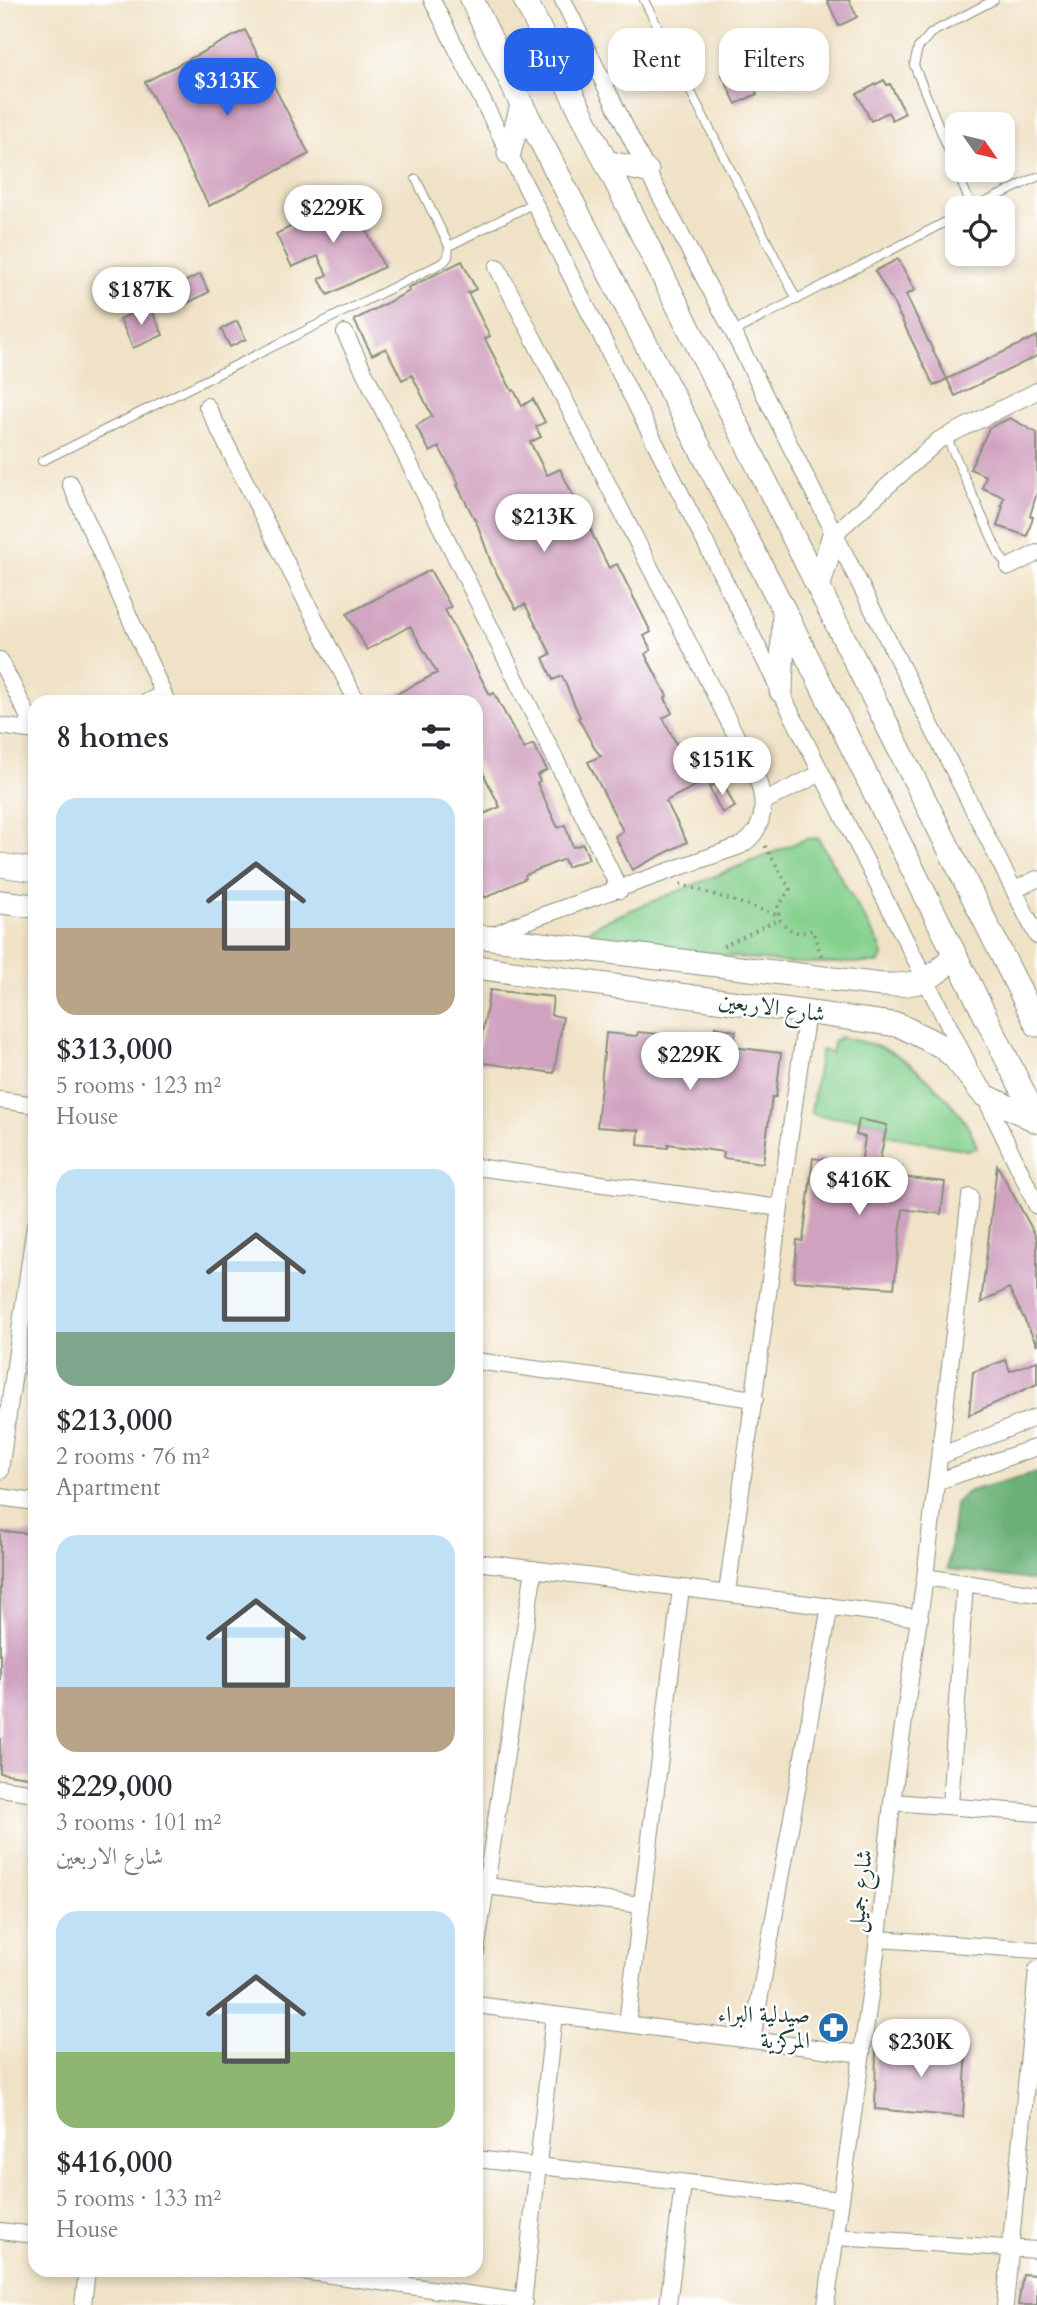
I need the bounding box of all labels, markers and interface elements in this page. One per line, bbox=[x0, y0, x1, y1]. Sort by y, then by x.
chip: Buy bbox=[504, 28, 594, 91]
chip: Rent bbox=[608, 28, 705, 91]
chip: Filters bbox=[719, 28, 829, 91]
pin: $313K bbox=[178, 58, 276, 118]
text: $313K bbox=[194, 65, 260, 96]
north arrow bbox=[945, 112, 1015, 182]
map controls bbox=[945, 112, 1015, 266]
pin: $229K bbox=[284, 186, 382, 245]
text: $229K bbox=[300, 192, 366, 223]
button: locate bbox=[945, 196, 1015, 266]
pin: $187K bbox=[92, 268, 190, 327]
text: $187K bbox=[108, 274, 174, 305]
pin: $213K bbox=[495, 494, 593, 554]
text: $213K bbox=[511, 501, 577, 532]
text: 8 homes bbox=[56, 717, 169, 758]
icon: filters bbox=[417, 718, 455, 756]
pin: $151K bbox=[673, 738, 771, 797]
text: $151K bbox=[689, 744, 755, 775]
icon: home bbox=[193, 843, 319, 969]
street label: شارع الاربعين bbox=[716, 984, 827, 1034]
text: $313,000 bbox=[56, 1029, 172, 1070]
pin: $229K bbox=[641, 1032, 739, 1092]
text: $229K bbox=[657, 1039, 723, 1070]
text: 5 rooms · 123 m² bbox=[56, 1070, 221, 1101]
text: House bbox=[56, 1101, 118, 1132]
pin: $416K bbox=[810, 1158, 908, 1217]
text: $416K bbox=[826, 1164, 892, 1195]
icon: home bbox=[193, 1214, 319, 1340]
text: $213,000 bbox=[56, 1400, 172, 1441]
text: 2 rooms · 76 m² bbox=[56, 1441, 209, 1472]
text: Apartment bbox=[56, 1472, 160, 1503]
icon: home bbox=[193, 1580, 319, 1706]
text: $229,000 bbox=[56, 1766, 172, 1807]
text: 3 rooms · 101 m² bbox=[56, 1807, 221, 1838]
text: شارع الاربعين bbox=[56, 1841, 163, 1872]
street label: شارع جميل bbox=[840, 1848, 884, 1934]
icon: home bbox=[193, 1956, 319, 2082]
place label: صيدلية البراء المركزية bbox=[718, 1999, 810, 2056]
pharmacy icon: صيدلية البراء المركزية bbox=[816, 2010, 850, 2044]
pin: $230K bbox=[872, 2020, 970, 2079]
text: $230K bbox=[888, 2026, 954, 2057]
text: $416,000 bbox=[56, 2142, 172, 2183]
text: 5 rooms · 133 m² bbox=[56, 2183, 221, 2214]
text: House bbox=[56, 2214, 118, 2245]

